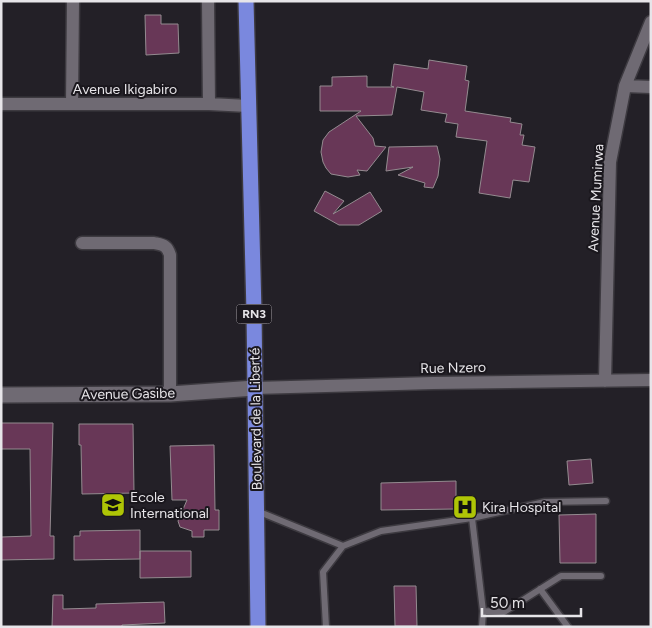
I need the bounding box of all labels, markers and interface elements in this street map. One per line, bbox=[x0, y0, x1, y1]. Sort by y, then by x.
street label: Avenue Ikigabiro bbox=[73, 81, 177, 98]
street label: Avenue Mumirwa bbox=[585, 143, 607, 253]
road number: RN3 bbox=[236, 304, 272, 324]
street label: Boulevard de la Liberté bbox=[246, 347, 266, 490]
street label: Rue Nzero bbox=[420, 359, 486, 377]
street label: Avenue Gasibe bbox=[81, 385, 176, 403]
place label: Ecole International bbox=[130, 489, 209, 522]
school or university icon: Ecole International bbox=[100, 492, 126, 518]
hospital icon: Kira Hospital bbox=[452, 494, 478, 520]
place label: Kira Hospital bbox=[482, 499, 561, 516]
scale bar bbox=[482, 586, 581, 618]
text: 50 m bbox=[490, 594, 525, 612]

